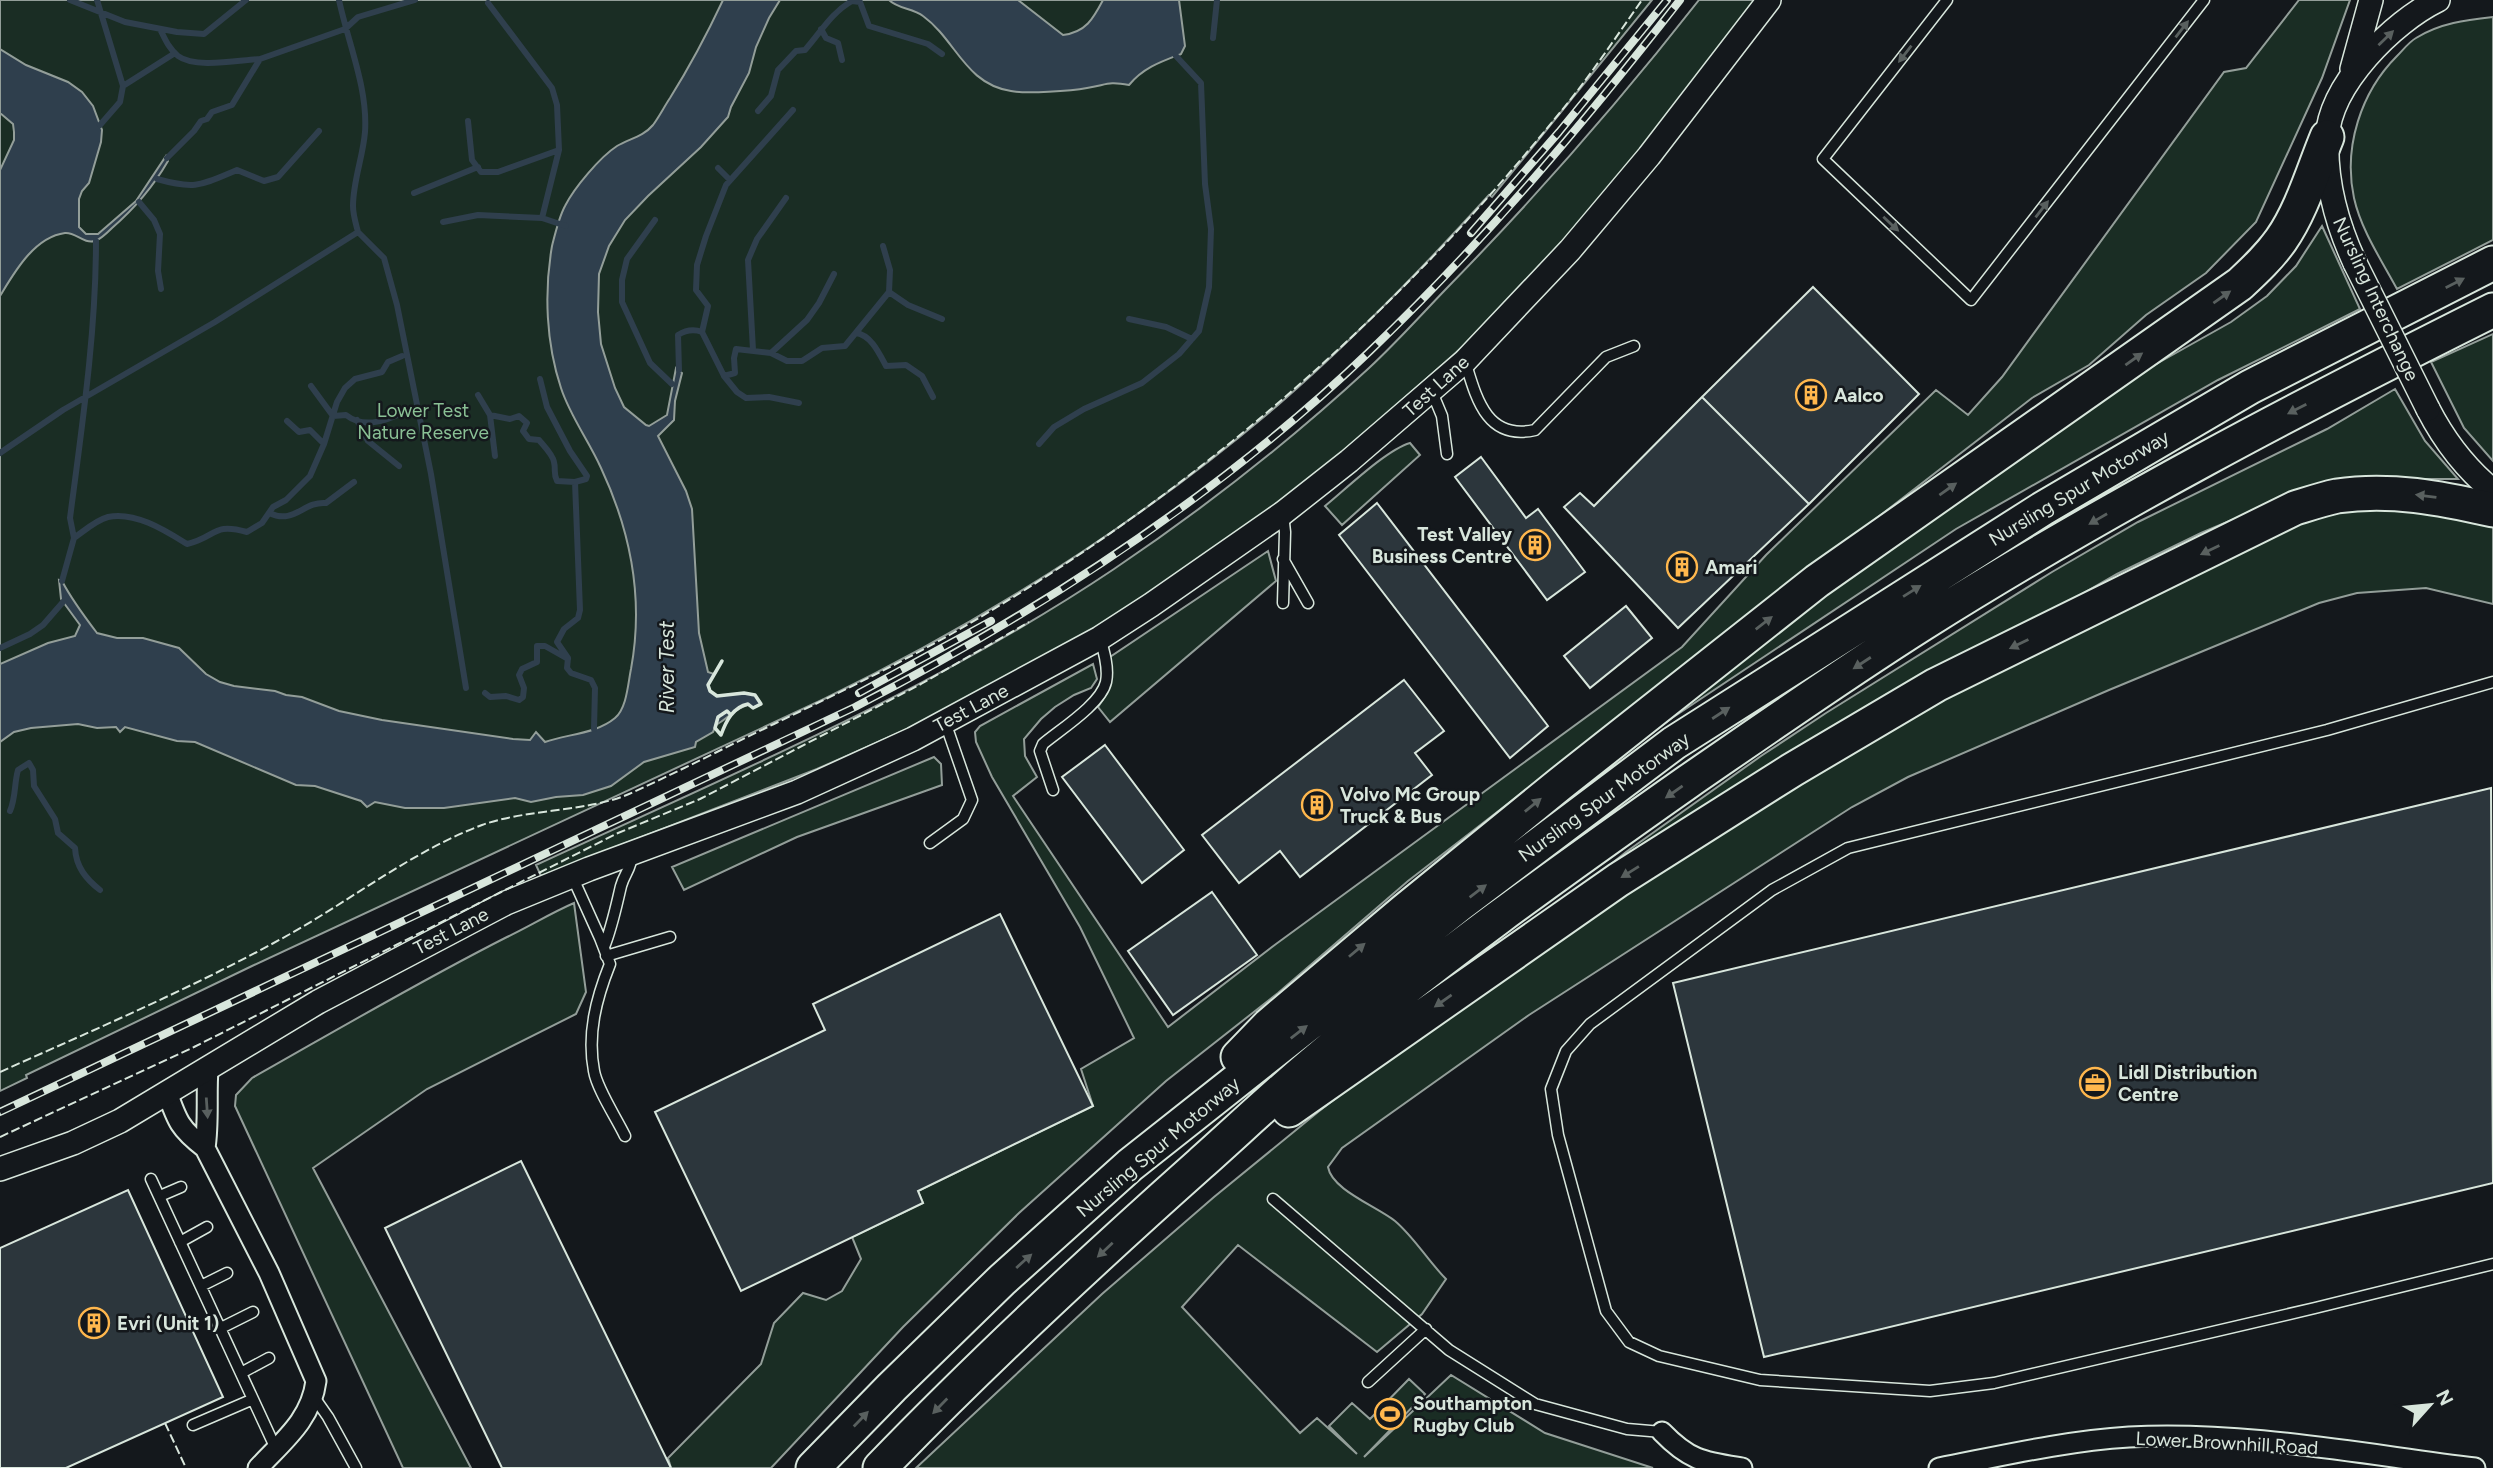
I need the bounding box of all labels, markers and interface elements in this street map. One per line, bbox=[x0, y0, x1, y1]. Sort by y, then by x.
one-way arrow bbox=[2174, 20, 2189, 38]
one-way arrow bbox=[2377, 30, 2394, 46]
one-way arrow bbox=[1897, 44, 1912, 62]
one-way arrow bbox=[2035, 200, 2050, 218]
street label: Nursling Interchange bbox=[2328, 213, 2424, 385]
one-way arrow bbox=[1882, 215, 1899, 232]
one-way arrow bbox=[2445, 277, 2465, 288]
one-way arrow bbox=[2213, 290, 2231, 304]
street label: Test Lane bbox=[1398, 350, 1474, 422]
one-way arrow bbox=[2125, 352, 2143, 366]
building icon: Aalco bbox=[1794, 378, 1828, 412]
place label: Aalco bbox=[1834, 384, 1884, 407]
park label: Lower Test Nature Reserve bbox=[357, 399, 489, 444]
one-way arrow bbox=[2287, 404, 2307, 415]
street label: Nursling Spur Motorway bbox=[1985, 425, 2173, 551]
one-way arrow bbox=[1939, 482, 1957, 496]
one-way arrow bbox=[2415, 491, 2437, 502]
one-way arrow bbox=[2088, 513, 2108, 525]
place label: Test Valley Business Centre bbox=[1372, 523, 1512, 568]
building icon: Test Valley Business Centre bbox=[1518, 528, 1552, 562]
one-way arrow bbox=[2200, 544, 2221, 556]
building icon: Amari bbox=[1665, 550, 1699, 584]
place label: Amari bbox=[1705, 556, 1757, 579]
one-way arrow bbox=[1903, 585, 1922, 598]
one-way arrow bbox=[1754, 615, 1772, 630]
water label: River Test bbox=[654, 620, 679, 713]
one-way arrow bbox=[2009, 639, 2029, 650]
one-way arrow bbox=[1852, 657, 1872, 670]
street label: Test Lane bbox=[930, 679, 1012, 737]
one-way arrow bbox=[1711, 707, 1730, 720]
street label: Nursling Spur Motorway bbox=[1514, 727, 1694, 867]
place label: Volvo Mc Group Truck & Bus bbox=[1340, 783, 1480, 828]
one-way arrow bbox=[1665, 785, 1683, 799]
building icon: Volvo Mc Group Truck & Bus bbox=[1300, 788, 1334, 822]
one-way arrow bbox=[1523, 798, 1541, 813]
one-way arrow bbox=[1621, 865, 1640, 878]
one-way arrow bbox=[1468, 883, 1486, 898]
street label: Test Lane bbox=[410, 902, 492, 960]
one-way arrow bbox=[1349, 943, 1366, 958]
one-way arrow bbox=[1434, 994, 1452, 1008]
one-way arrow bbox=[1289, 1024, 1307, 1039]
place label: Lidl Distribution Centre bbox=[2118, 1061, 2257, 1106]
office icon: Lidl Distribution Centre bbox=[2078, 1066, 2112, 1100]
street label: Nursling Spur Motorway bbox=[1072, 1072, 1244, 1222]
one-way arrow bbox=[202, 1098, 213, 1120]
one-way arrow bbox=[1096, 1242, 1114, 1258]
one-way arrow bbox=[1015, 1253, 1032, 1269]
building icon: Evri (Unit 1) bbox=[77, 1306, 111, 1340]
place label: Evri (Unit 1) bbox=[117, 1312, 219, 1335]
north arrow bbox=[2395, 1370, 2465, 1440]
text: N bbox=[2431, 1386, 2458, 1409]
place label: Southampton Rugby Club bbox=[1413, 1392, 1532, 1437]
one-way arrow bbox=[932, 1397, 948, 1414]
sports icon: Southampton Rugby Club bbox=[1373, 1397, 1407, 1431]
one-way arrow bbox=[852, 1411, 868, 1428]
street label: Lower Brownhill Road bbox=[2135, 1427, 2319, 1459]

